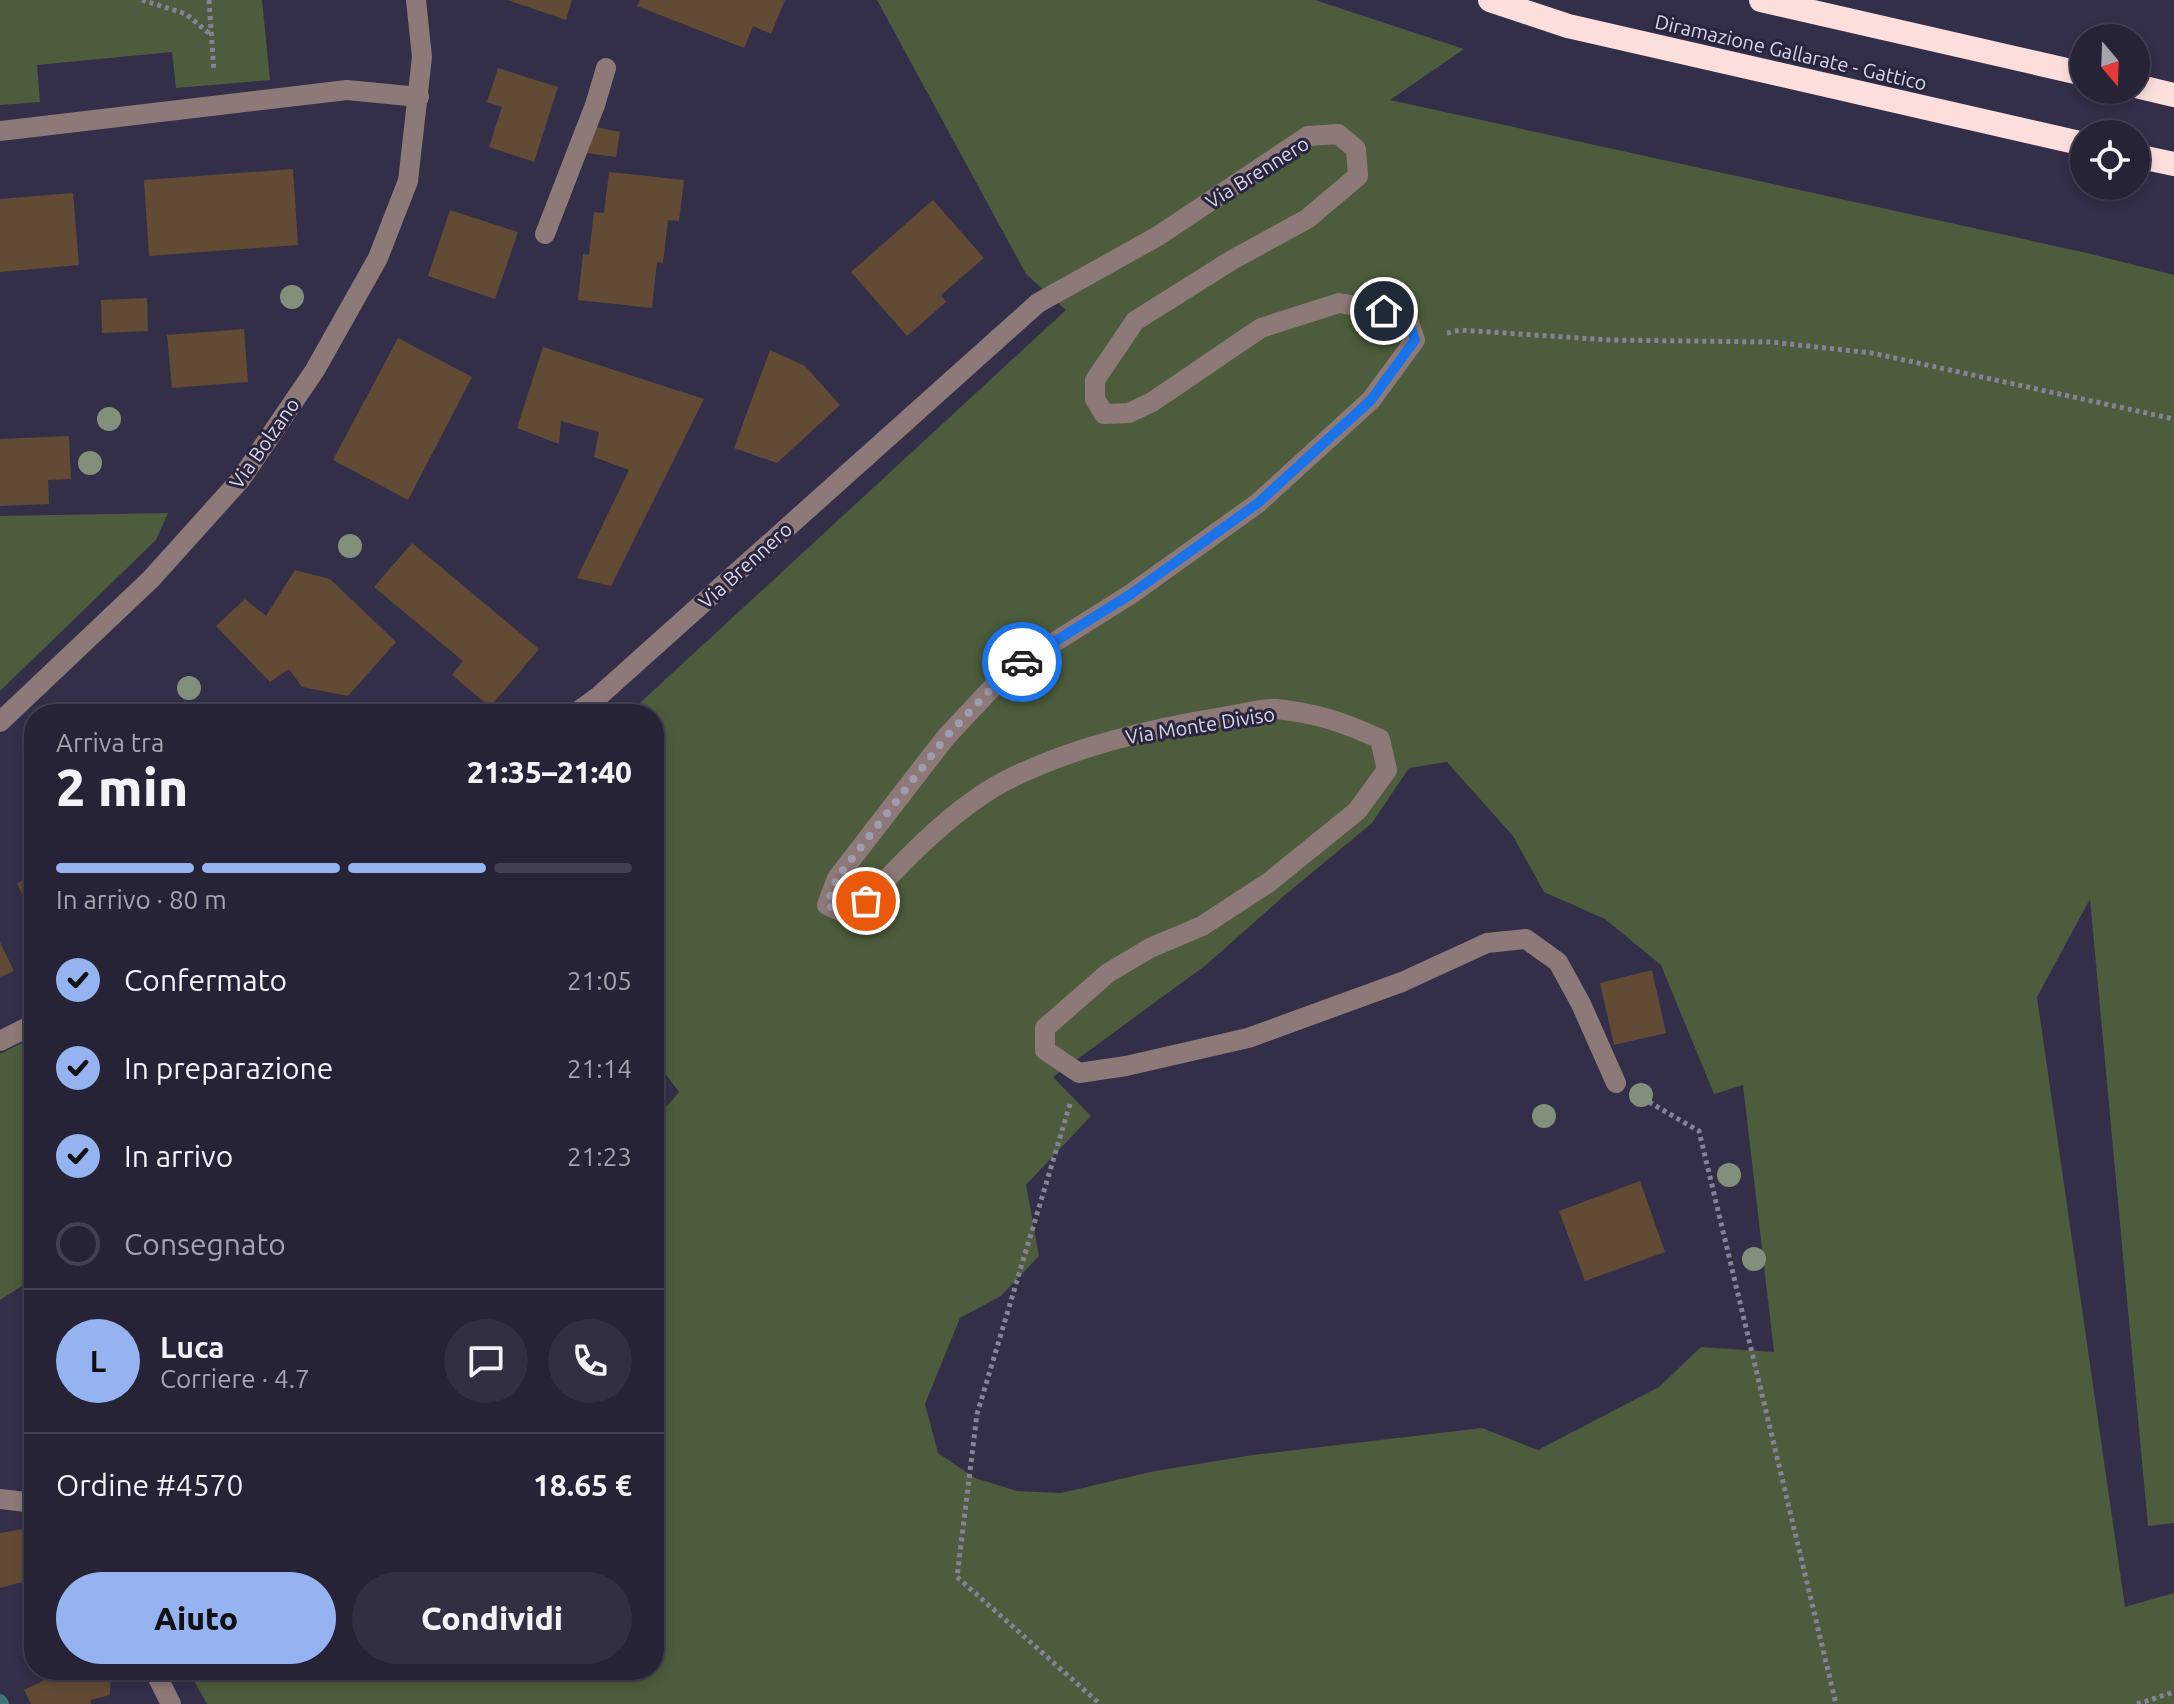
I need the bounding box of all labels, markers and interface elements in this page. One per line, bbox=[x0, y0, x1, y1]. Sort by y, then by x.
street label: Diramazione Gallarate - Gattico bbox=[1653, 10, 1929, 94]
north arrow bbox=[2070, 24, 2150, 104]
map controls bbox=[2070, 24, 2150, 200]
button: locate bbox=[2070, 120, 2150, 200]
street label: Via Brennero bbox=[1201, 131, 1313, 213]
pin bbox=[1350, 277, 1418, 345]
icon: home bbox=[1362, 289, 1406, 333]
street label: Via Bolzano bbox=[224, 393, 304, 493]
street label: Via Brennero bbox=[694, 517, 796, 613]
courier bbox=[982, 622, 1062, 702]
icon: car bbox=[1000, 640, 1044, 684]
street label: Via Monte Diviso bbox=[1124, 702, 1276, 748]
text: Arriva tra bbox=[56, 728, 164, 757]
text: 21:35–21:40 bbox=[467, 755, 632, 789]
text: 2 min bbox=[56, 758, 188, 816]
pin bbox=[832, 867, 900, 935]
icon: bag bbox=[844, 879, 888, 923]
text: In arrivo · 80 m bbox=[56, 885, 227, 914]
icon: check bbox=[56, 958, 100, 1002]
text: Confermato bbox=[124, 963, 287, 997]
text: 21:05 bbox=[567, 966, 632, 995]
icon: check bbox=[56, 1046, 100, 1090]
text: In preparazione bbox=[124, 1051, 333, 1085]
text: 21:14 bbox=[567, 1054, 632, 1083]
icon: check bbox=[56, 1134, 100, 1178]
text: In arrivo bbox=[124, 1139, 233, 1173]
text: 21:23 bbox=[567, 1142, 632, 1171]
text: Consegnato bbox=[124, 1227, 286, 1261]
button: chat bbox=[444, 1319, 528, 1403]
button: phone bbox=[548, 1319, 632, 1403]
text: Luca bbox=[160, 1330, 225, 1364]
text: L bbox=[90, 1344, 106, 1378]
text: Corriere · 4.7 bbox=[160, 1364, 310, 1393]
text: Ordine #4570 bbox=[56, 1468, 243, 1502]
text: 18.65 € bbox=[533, 1468, 632, 1502]
button: Aiuto bbox=[56, 1572, 336, 1664]
button: Condividi bbox=[352, 1572, 632, 1664]

